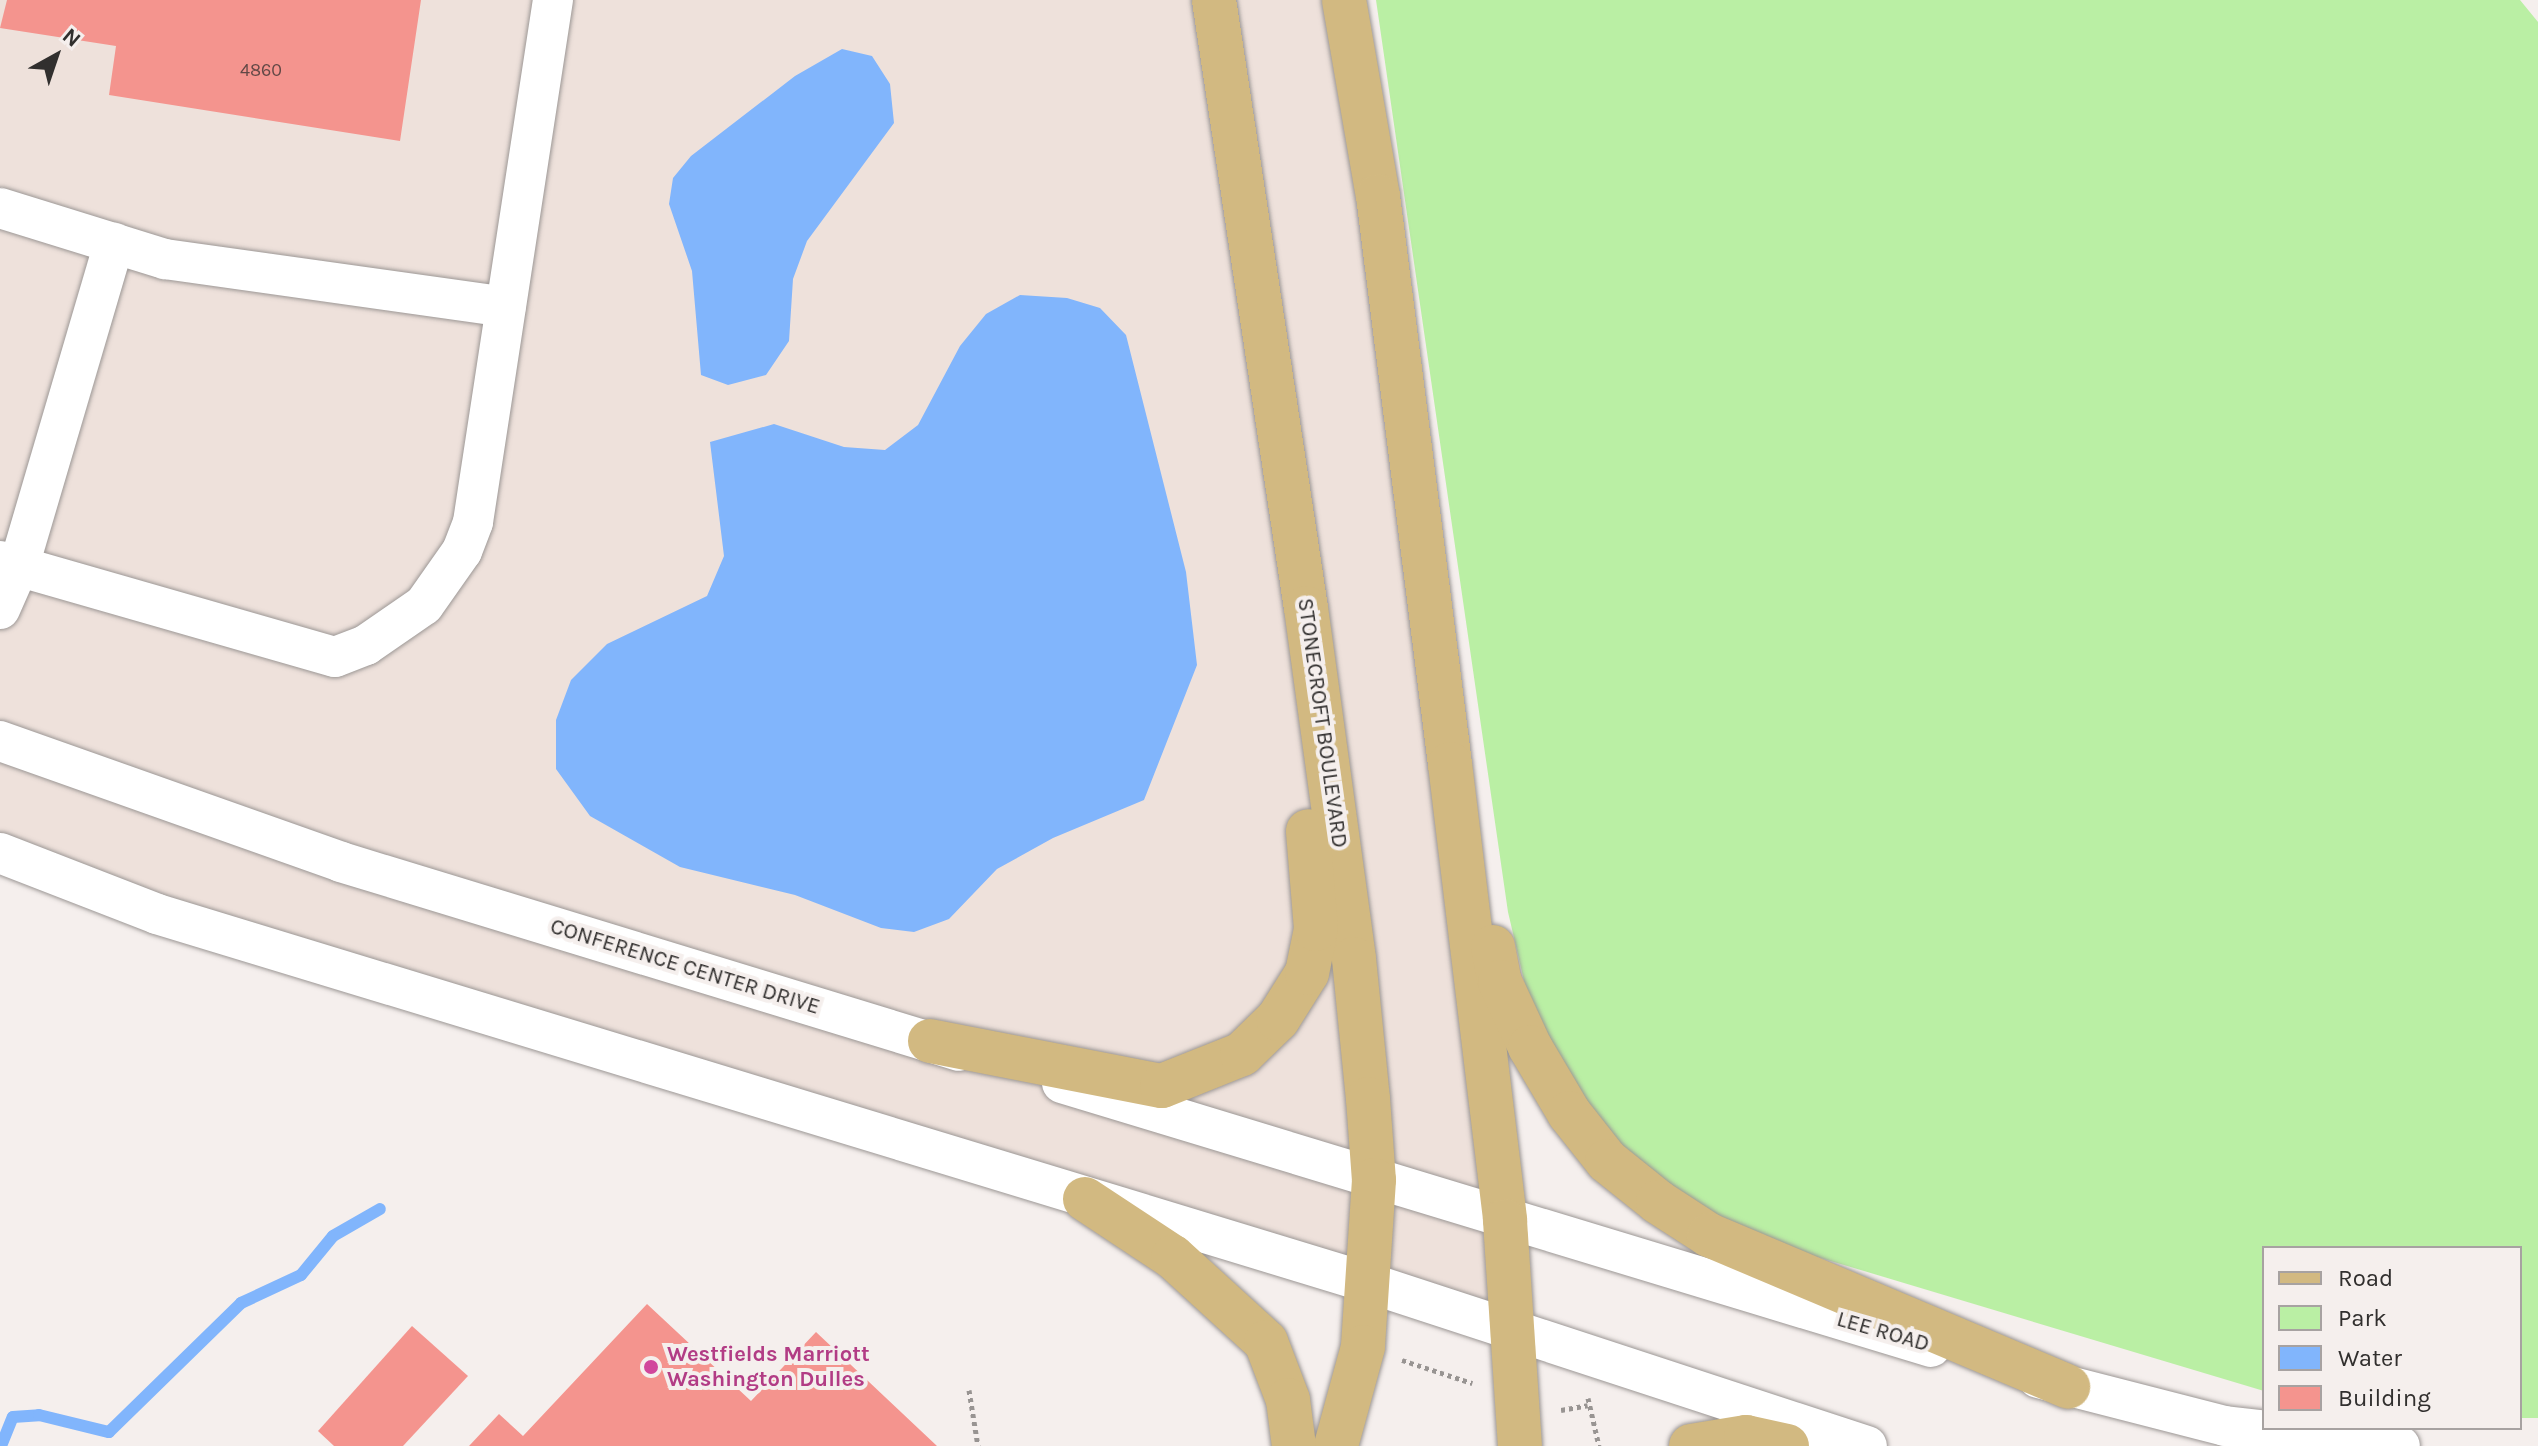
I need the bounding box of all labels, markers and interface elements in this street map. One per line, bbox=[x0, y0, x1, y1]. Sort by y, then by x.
north arrow bbox=[16, 16, 96, 96]
text: N bbox=[57, 23, 86, 53]
house number: 4860 bbox=[240, 59, 282, 81]
street label: STONECROFT BOULEVARD bbox=[1291, 596, 1353, 850]
street label: CONFERENCE CENTER DRIVE bbox=[547, 913, 823, 1021]
legend bbox=[2262, 1246, 2522, 1430]
text: Road bbox=[2338, 1264, 2393, 1292]
text: Park bbox=[2338, 1304, 2387, 1332]
street label: LEE ROAD bbox=[1834, 1306, 1932, 1358]
place label: Westfields Marriott Washington Dulles bbox=[667, 1341, 870, 1392]
text: Water bbox=[2338, 1344, 2402, 1372]
marker: Westfields Marriott Washington Dulles bbox=[642, 1358, 660, 1376]
text: Building bbox=[2338, 1384, 2431, 1412]

